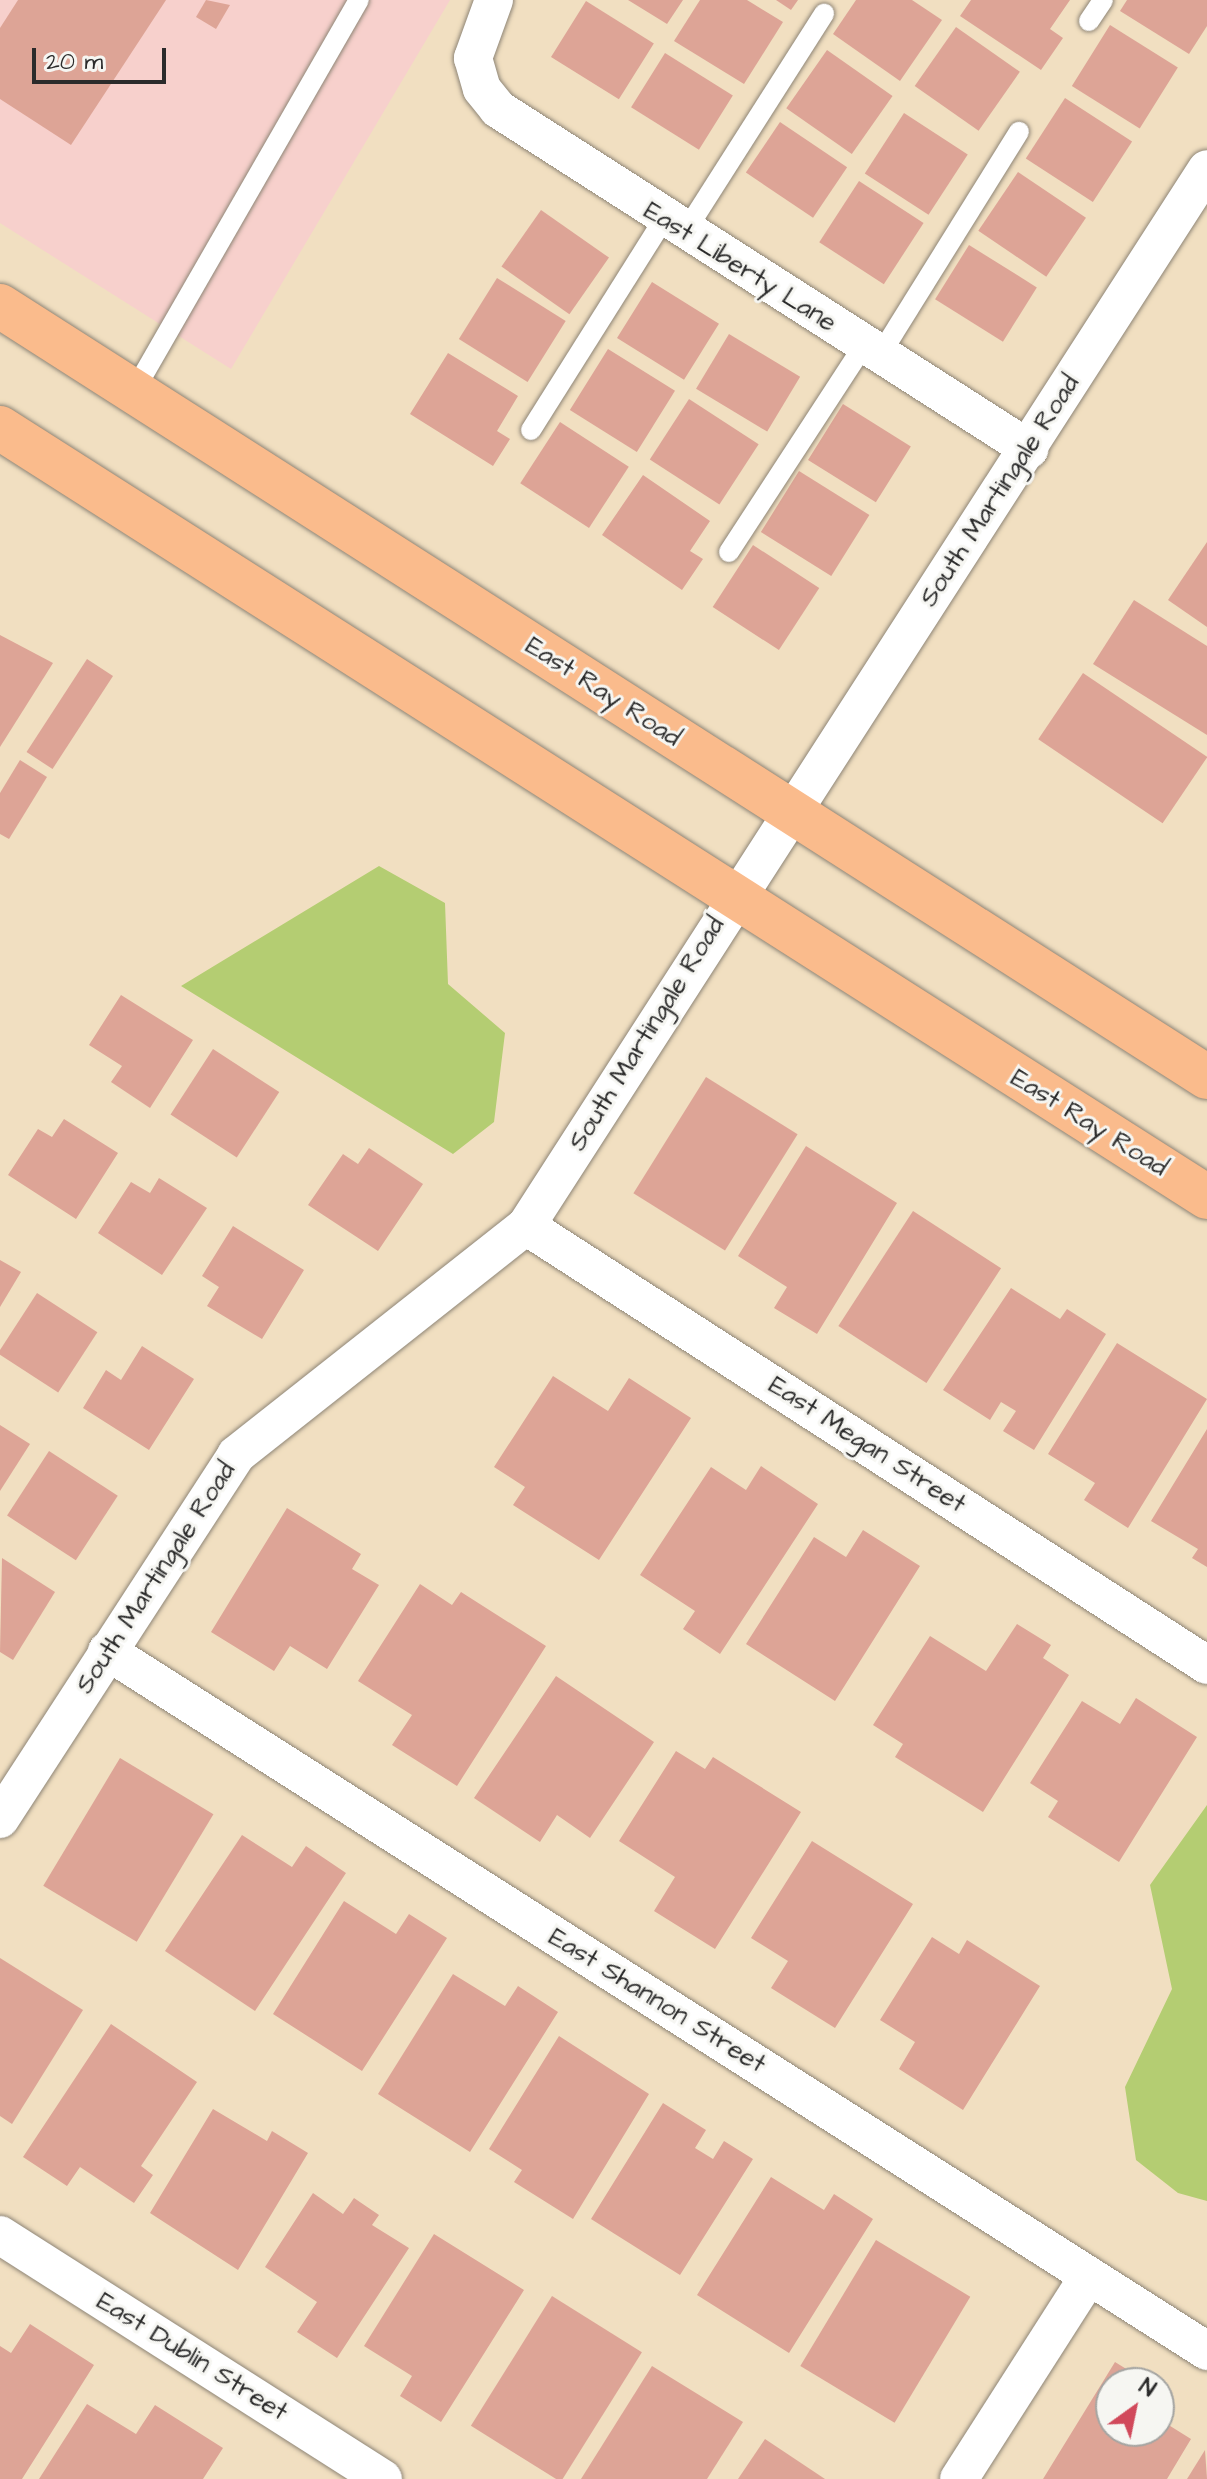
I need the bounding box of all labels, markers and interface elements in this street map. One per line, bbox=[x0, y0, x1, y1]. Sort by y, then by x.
scale bar bbox=[36, 32, 170, 82]
text: 20 m bbox=[46, 45, 103, 79]
street label: East Liberty Lane bbox=[638, 195, 842, 339]
street label: South Martingale Road bbox=[913, 369, 1087, 613]
street label: East Ray Road bbox=[520, 630, 686, 754]
street label: South Martingale Road bbox=[562, 911, 732, 1157]
street label: East Ray Road bbox=[1005, 1062, 1173, 1184]
street label: East Megan Street bbox=[763, 1370, 971, 1520]
street label: South Martingale Road bbox=[69, 1456, 243, 1700]
street label: East Shannon Street bbox=[543, 1922, 771, 2080]
street label: East Dublin Street bbox=[91, 2286, 293, 2428]
north arrow bbox=[1095, 2367, 1175, 2447]
text: N bbox=[1133, 2371, 1161, 2405]

